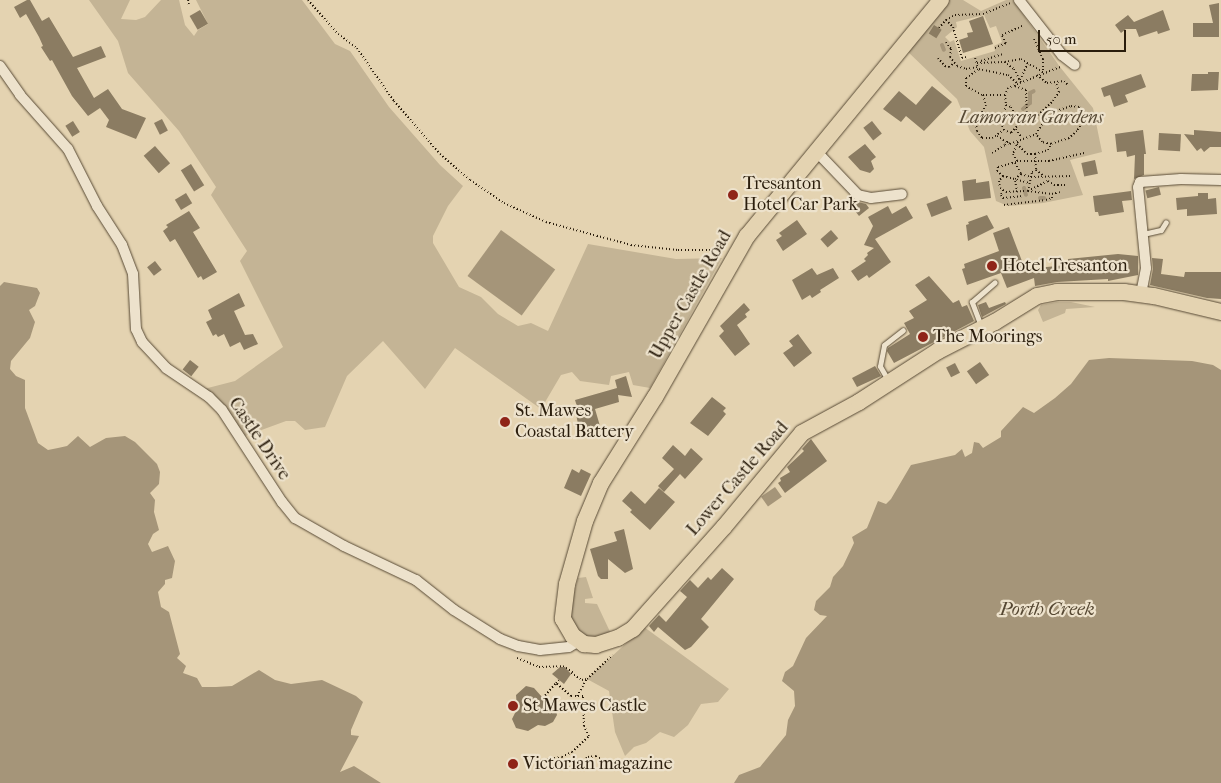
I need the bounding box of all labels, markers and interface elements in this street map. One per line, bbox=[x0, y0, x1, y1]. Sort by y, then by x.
scale bar bbox=[1041, 20, 1128, 52]
text: 50 m bbox=[1046, 30, 1076, 48]
park label: Lamorran Gardens bbox=[959, 107, 1103, 129]
place label: Tresanton Hotel Car Park bbox=[743, 174, 858, 216]
marker: Tresanton Hotel Car Park bbox=[727, 189, 739, 201]
street label: Upper Castle Road bbox=[645, 227, 737, 363]
place label: Hotel Tresanton bbox=[1002, 255, 1128, 277]
marker: Hotel Tresanton bbox=[986, 260, 998, 272]
place label: The Moorings bbox=[933, 326, 1042, 348]
marker: The Moorings bbox=[917, 331, 929, 343]
street label: Castle Drive bbox=[223, 394, 295, 484]
place label: St. Mawes Coastal Battery bbox=[515, 401, 634, 444]
marker: St. Mawes Coastal Battery bbox=[499, 416, 511, 428]
street label: Lower Castle Road bbox=[682, 417, 794, 541]
water label: Porth Creek bbox=[999, 599, 1095, 621]
place label: St Mawes Castle bbox=[523, 695, 647, 717]
marker: St Mawes Castle bbox=[507, 700, 519, 712]
place label: Victorian magazine bbox=[523, 753, 673, 775]
marker: Victorian magazine bbox=[507, 758, 519, 770]

